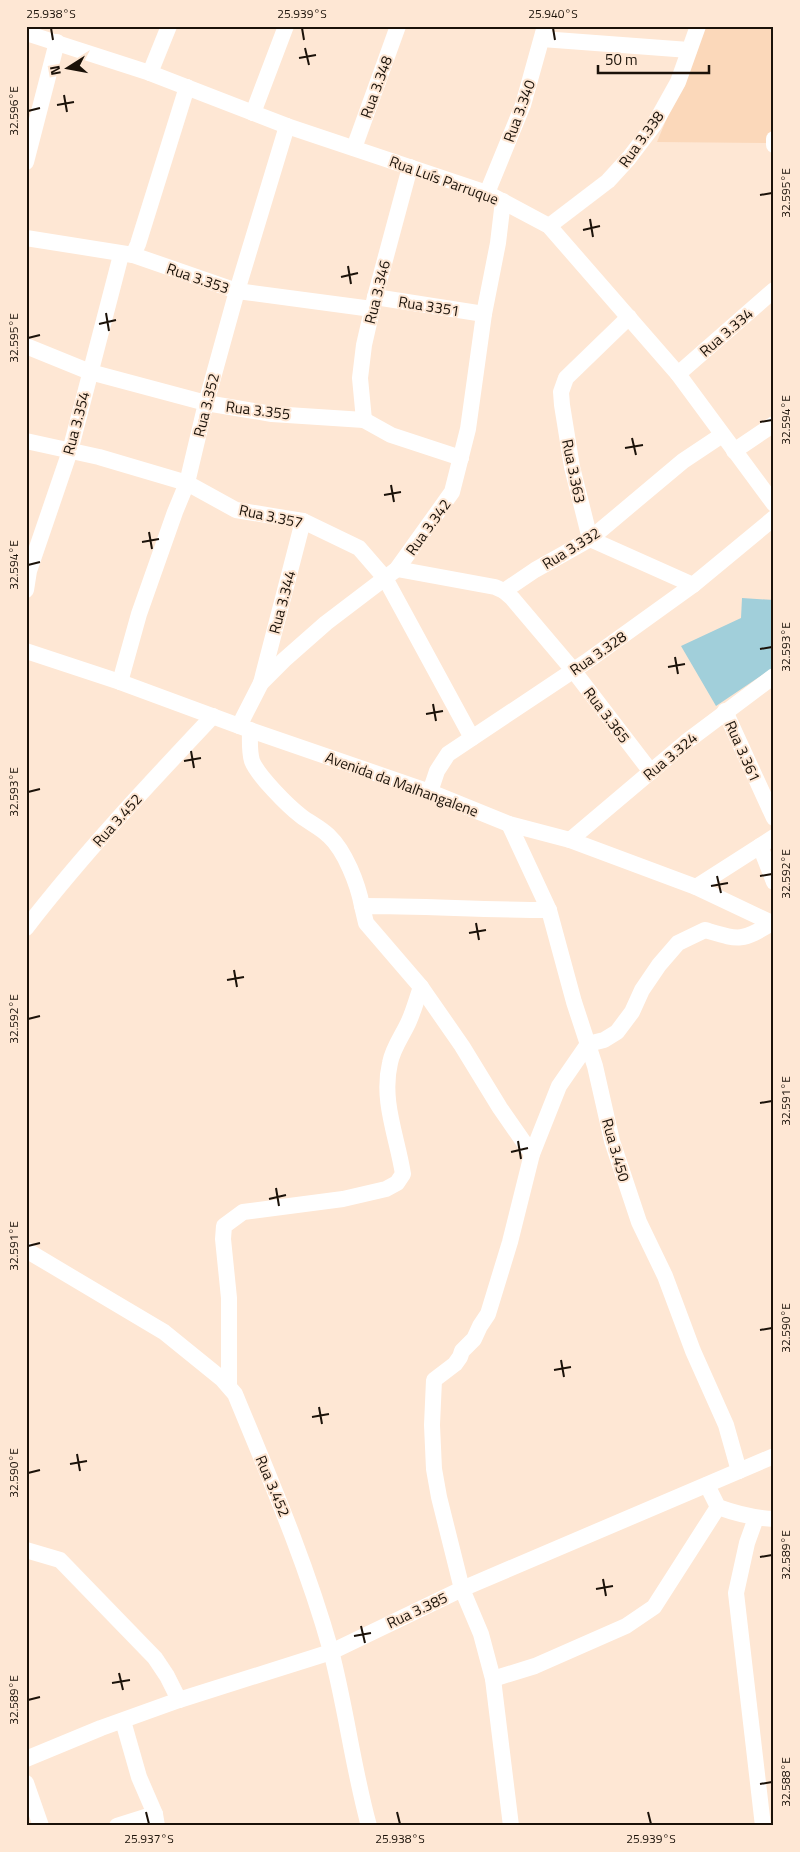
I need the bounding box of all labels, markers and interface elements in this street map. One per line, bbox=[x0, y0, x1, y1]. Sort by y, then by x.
text: 25.938°S bbox=[26, 4, 76, 23]
text: 25.939°S bbox=[277, 4, 327, 23]
text: 25.940°S bbox=[528, 4, 578, 23]
north arrow bbox=[42, 42, 92, 92]
scale bar bbox=[598, 42, 709, 74]
text: 50 m bbox=[605, 48, 638, 71]
street label: Rua 3.348 bbox=[354, 53, 398, 121]
text: N bbox=[44, 64, 66, 77]
street label: Rua 3.340 bbox=[497, 77, 541, 145]
text: 32.596°E bbox=[4, 86, 23, 136]
street label: Rua 3.338 bbox=[613, 106, 669, 172]
street label: Rua Luís Parruque bbox=[386, 150, 502, 210]
text: 32.595°E bbox=[776, 168, 795, 218]
street label: Rua 3.353 bbox=[164, 257, 232, 299]
street label: Rua 3.346 bbox=[358, 258, 396, 326]
street label: Rua 3351 bbox=[397, 290, 461, 322]
street label: Rua 3.334 bbox=[694, 302, 758, 362]
text: 32.595°E bbox=[4, 313, 23, 363]
street label: Rua 3.352 bbox=[187, 371, 225, 439]
street label: Rua 3.354 bbox=[57, 389, 95, 457]
street label: Rua 3.355 bbox=[224, 395, 292, 425]
text: 32.594°E bbox=[776, 395, 795, 445]
street label: Rua 3.363 bbox=[556, 437, 592, 505]
street label: Rua 3.342 bbox=[400, 494, 456, 560]
street label: Rua 3.357 bbox=[237, 498, 305, 534]
street label: Rua 3.332 bbox=[537, 521, 605, 575]
text: 32.594°E bbox=[4, 540, 23, 590]
street label: Rua 3.344 bbox=[263, 568, 301, 636]
text: 32.593°E bbox=[776, 622, 795, 672]
street label: Rua 3.328 bbox=[565, 625, 631, 681]
street label: Rua 3.365 bbox=[578, 682, 636, 748]
street label: Rua 3.361 bbox=[719, 717, 767, 785]
street label: Rua 3.324 bbox=[638, 726, 702, 786]
street label: Avenida da Malhangalene bbox=[322, 746, 482, 822]
text: 32.593°E bbox=[4, 767, 23, 817]
street label: Rua 3.452 bbox=[87, 788, 147, 852]
text: 32.592°E bbox=[776, 849, 795, 899]
text: 32.592°E bbox=[4, 994, 23, 1044]
text: 32.591°E bbox=[776, 1076, 795, 1126]
street label: Rua 3.450 bbox=[596, 1116, 636, 1184]
text: 32.591°E bbox=[4, 1221, 23, 1271]
text: 32.590°E bbox=[776, 1303, 795, 1353]
text: 32.590°E bbox=[4, 1448, 23, 1498]
street label: Rua 3.452 bbox=[250, 1452, 296, 1520]
text: 32.589°E bbox=[776, 1530, 795, 1580]
street label: Rua 3.385 bbox=[383, 1586, 451, 1634]
text: 32.589°E bbox=[4, 1675, 23, 1725]
text: 32.588°E bbox=[776, 1757, 795, 1807]
text: 25.937°S bbox=[124, 1829, 174, 1848]
text: 25.938°S bbox=[375, 1829, 425, 1848]
text: 25.939°S bbox=[626, 1829, 676, 1848]

